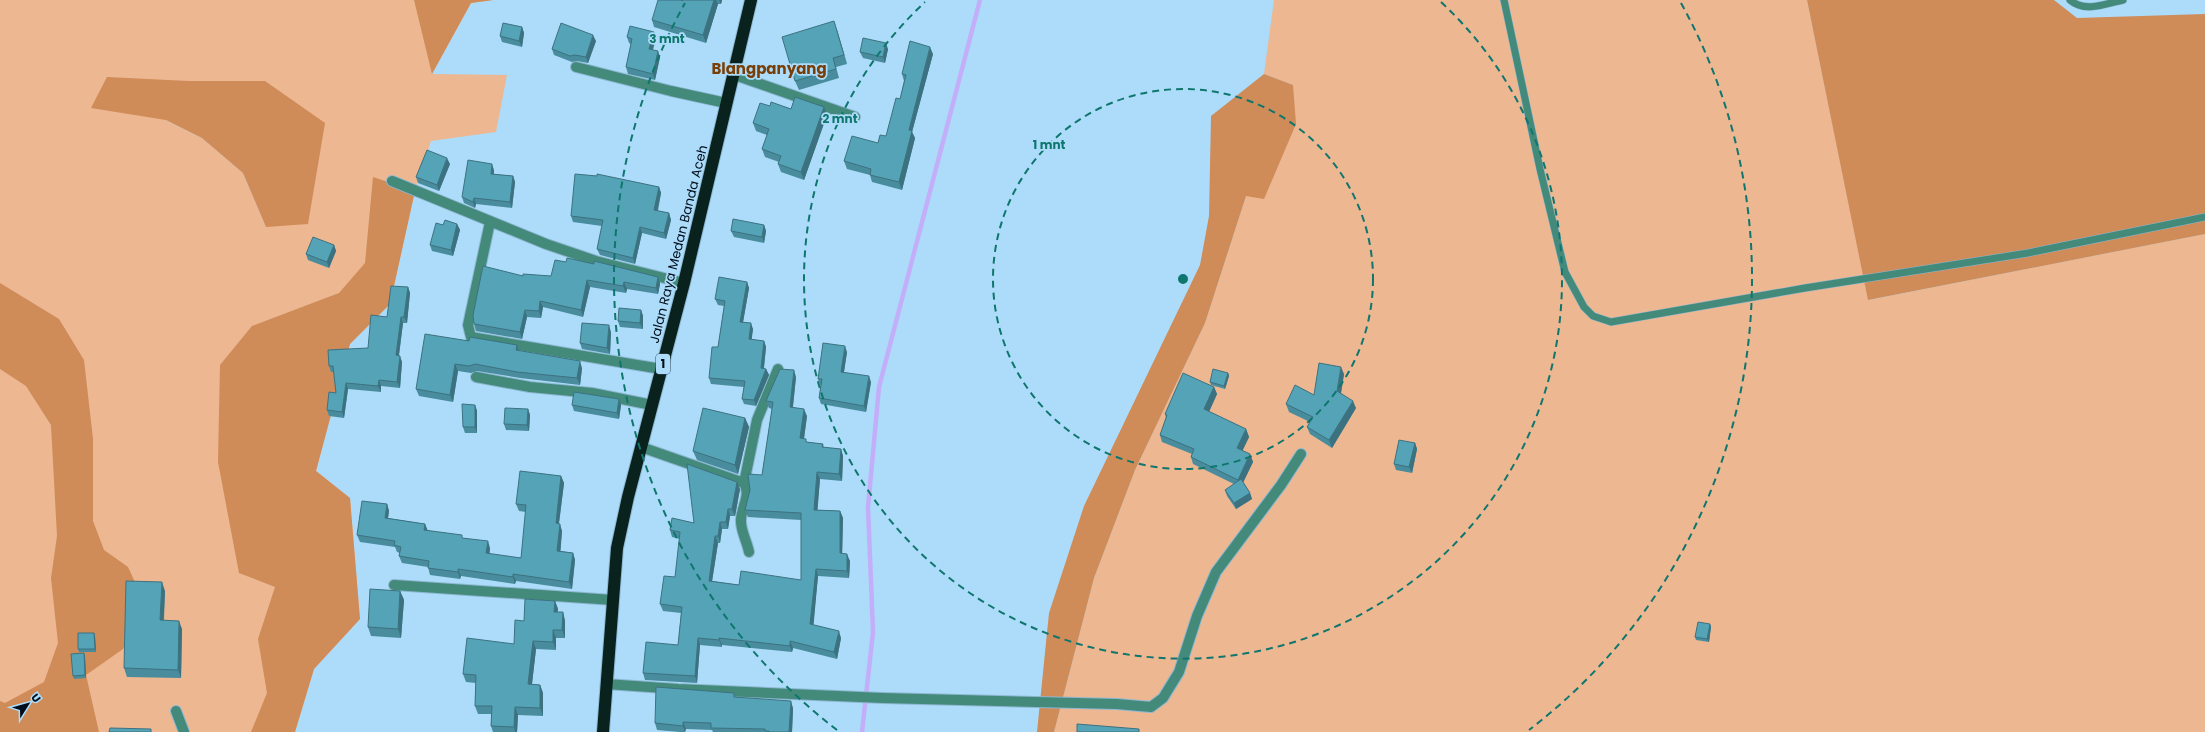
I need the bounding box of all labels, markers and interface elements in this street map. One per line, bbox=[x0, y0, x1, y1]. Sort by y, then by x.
text: 3 mnt bbox=[649, 30, 685, 47]
district label: Blangpanyang bbox=[711, 58, 827, 79]
text: 2 mnt bbox=[822, 110, 858, 127]
text: 1 mnt bbox=[1033, 136, 1065, 153]
street label: Jalan Raya Medan Banda Aceh bbox=[645, 143, 712, 345]
centre of rings bbox=[1176, 272, 1190, 286]
road number: 1 bbox=[656, 354, 670, 374]
north arrow bbox=[8, 684, 48, 724]
text: U bbox=[27, 690, 45, 706]

